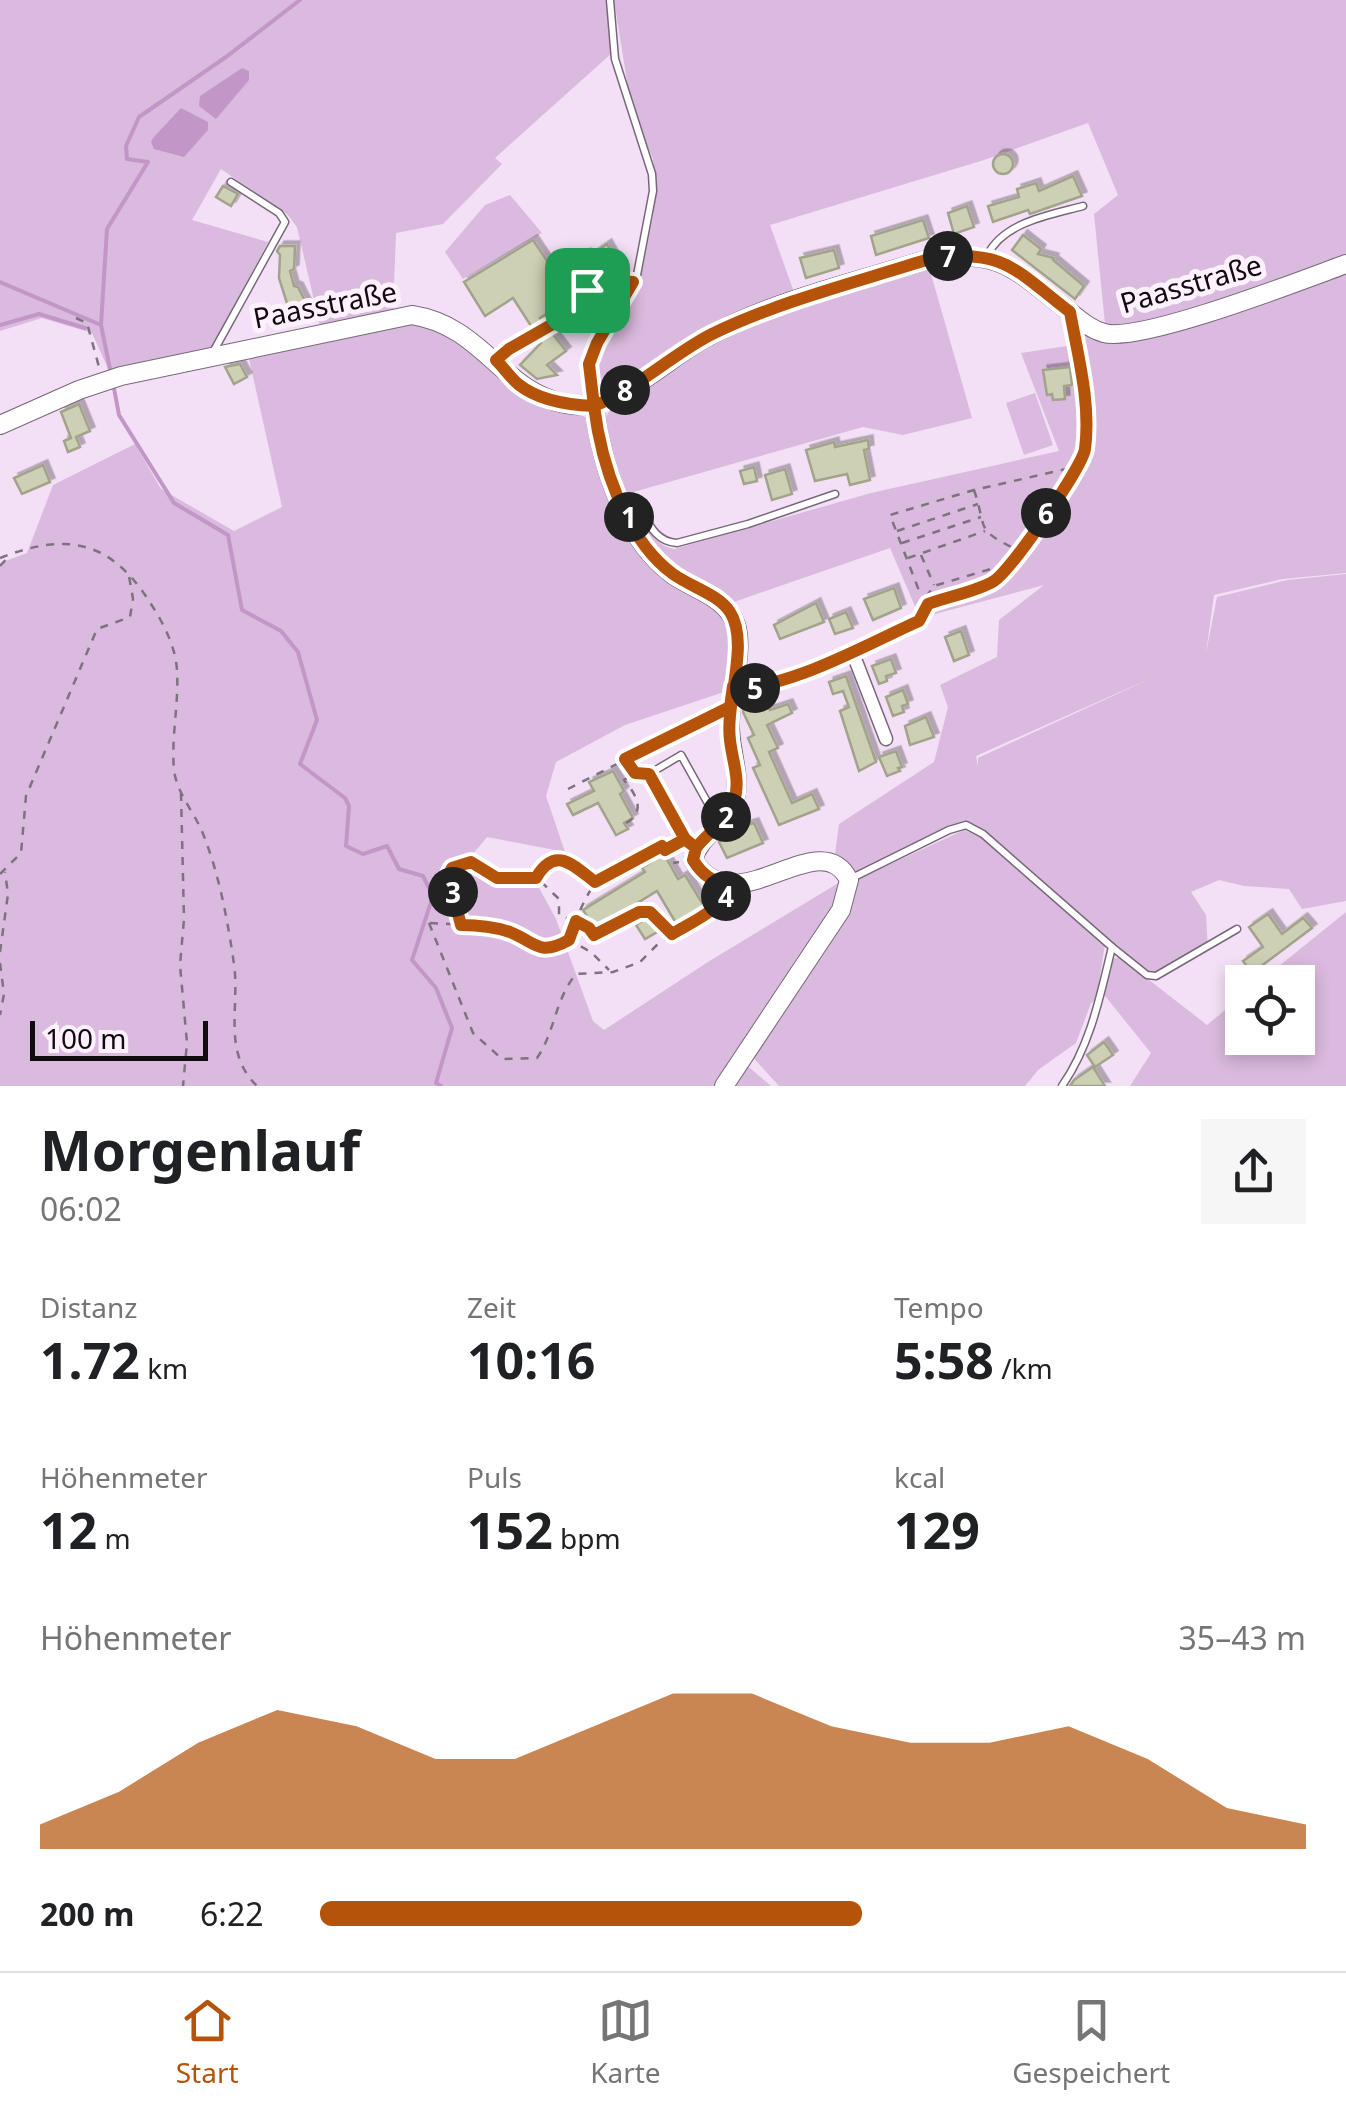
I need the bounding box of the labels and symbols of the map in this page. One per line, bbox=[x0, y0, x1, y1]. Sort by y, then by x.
pin: 7 bbox=[923, 231, 973, 281]
street label: Paasstraße bbox=[1116, 245, 1266, 321]
pin bbox=[545, 248, 630, 333]
street label: Paasstraße bbox=[250, 271, 400, 337]
pin: 8 bbox=[600, 365, 650, 415]
pin: 6 bbox=[1021, 488, 1071, 538]
pin: 1 bbox=[604, 492, 654, 542]
pin: 5 bbox=[730, 663, 780, 713]
pin: 2 bbox=[701, 792, 751, 842]
pin: 3 bbox=[428, 867, 478, 917]
pin: 4 bbox=[701, 871, 751, 921]
scale bar bbox=[30, 1016, 208, 1060]

